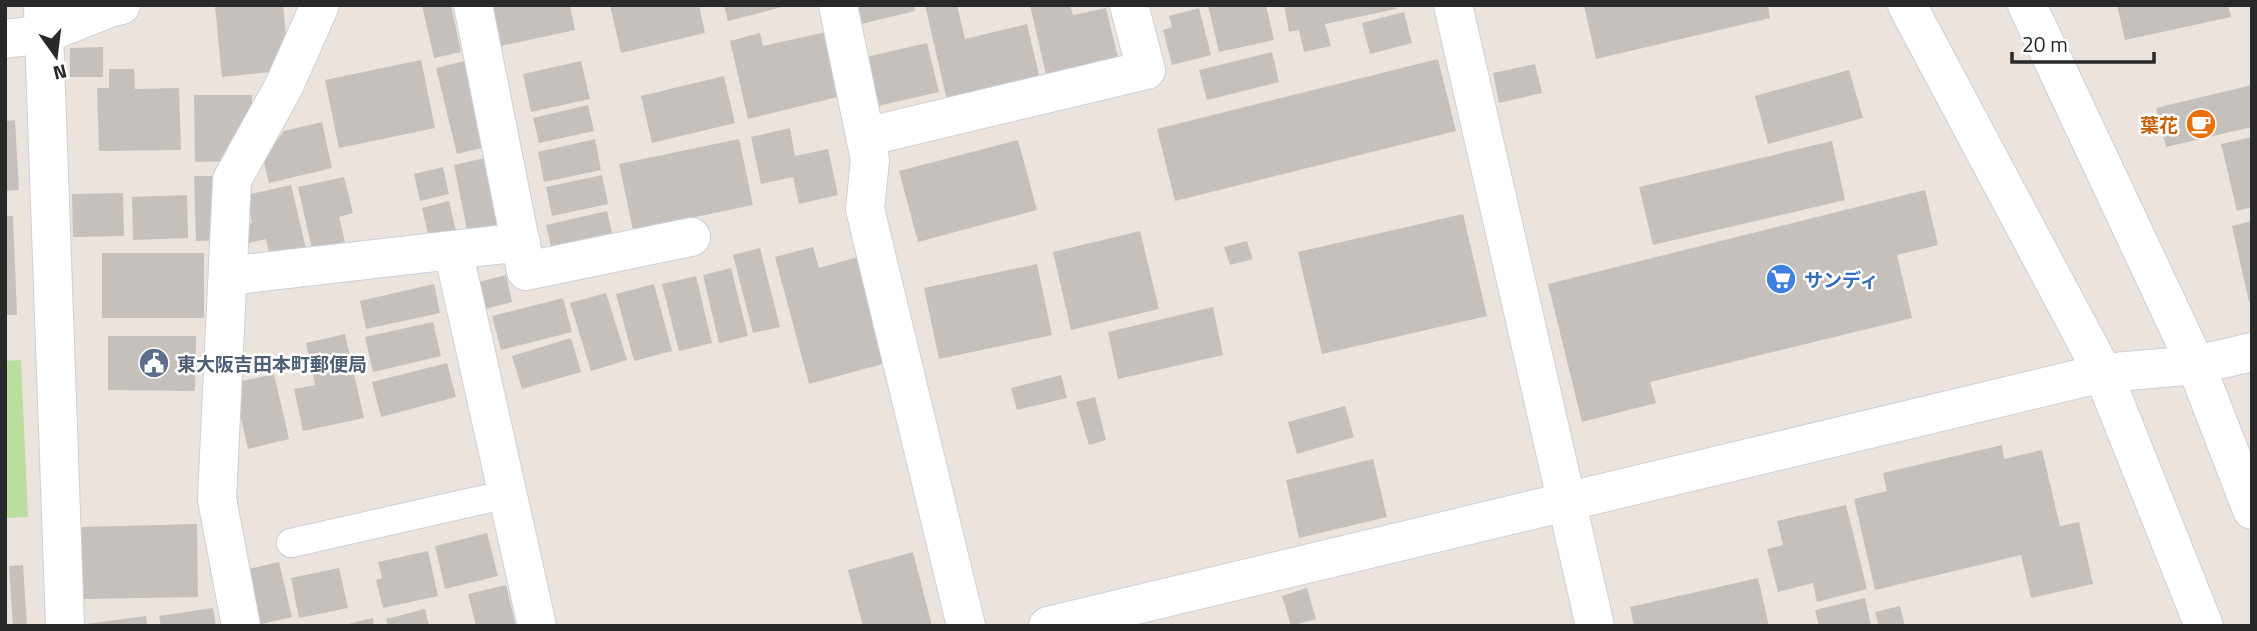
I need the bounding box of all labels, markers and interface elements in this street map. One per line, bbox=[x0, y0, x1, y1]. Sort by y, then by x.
north arrow bbox=[21, 21, 91, 91]
scale bar bbox=[2012, 21, 2154, 65]
text: 20 m bbox=[2022, 28, 2068, 60]
text: N bbox=[50, 57, 70, 89]
cafe icon: 葉花 bbox=[2184, 107, 2218, 141]
place label: 葉花 bbox=[2140, 110, 2178, 139]
supermarket icon: サンディ bbox=[1764, 262, 1798, 296]
place label: サンディ bbox=[1804, 265, 1879, 294]
public building icon: 東大阪吉田本町郵便局 bbox=[137, 346, 171, 380]
place label: 東大阪吉田本町郵便局 bbox=[177, 349, 367, 378]

